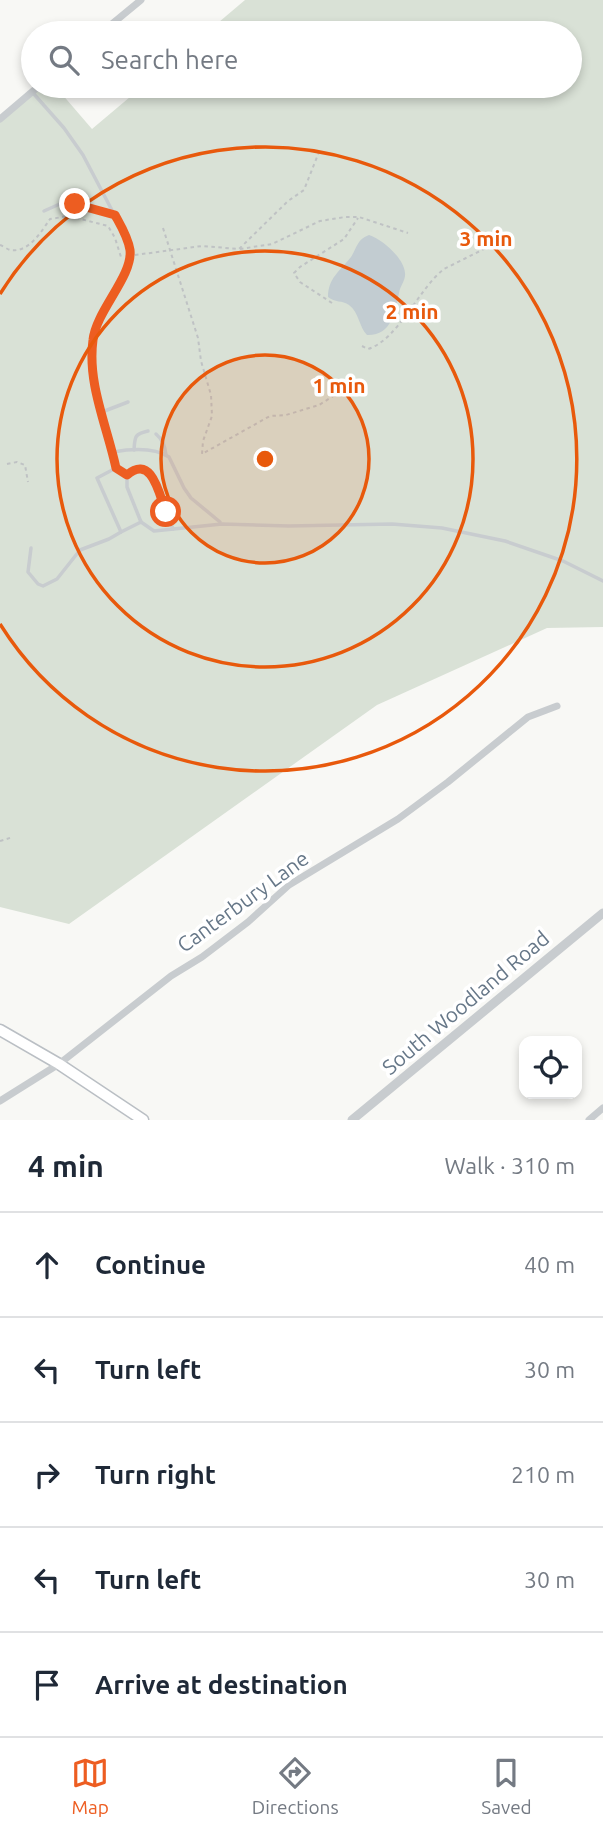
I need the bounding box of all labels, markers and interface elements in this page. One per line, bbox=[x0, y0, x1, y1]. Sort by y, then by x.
search box bbox=[21, 21, 582, 98]
icon: search bbox=[45, 41, 83, 79]
text: Search here bbox=[101, 45, 238, 74]
route end bbox=[59, 188, 90, 219]
text: 3 min bbox=[459, 226, 513, 250]
text: 2 min bbox=[385, 299, 439, 323]
text: 1 min bbox=[312, 373, 366, 397]
centre of rings bbox=[253, 447, 277, 471]
route start bbox=[150, 496, 181, 527]
street label: Canterbury Lane bbox=[172, 846, 313, 957]
street label: South Woodland Road bbox=[377, 926, 554, 1079]
map controls bbox=[519, 1036, 582, 1099]
button: locate bbox=[519, 1036, 582, 1099]
text: 4 min bbox=[28, 1149, 104, 1183]
text: Walk · 310 m bbox=[444, 1153, 575, 1178]
icon: ahead bbox=[28, 1246, 66, 1284]
text: Continue bbox=[95, 1250, 206, 1279]
text: 40 m bbox=[524, 1252, 575, 1277]
icon: left bbox=[28, 1351, 66, 1389]
text: Turn left bbox=[95, 1355, 201, 1384]
text: 30 m bbox=[524, 1357, 575, 1382]
icon: right bbox=[28, 1456, 66, 1494]
text: Turn right bbox=[95, 1460, 216, 1489]
text: 210 m bbox=[511, 1462, 575, 1487]
icon: left bbox=[28, 1561, 66, 1599]
text: Turn left bbox=[95, 1565, 201, 1594]
text: 30 m bbox=[524, 1567, 575, 1592]
icon: arrive bbox=[28, 1666, 66, 1704]
text: Arrive at destination bbox=[95, 1670, 348, 1699]
tab: Map bbox=[71, 1754, 109, 1818]
tab: Directions bbox=[252, 1754, 339, 1818]
tab: Saved bbox=[481, 1754, 532, 1818]

